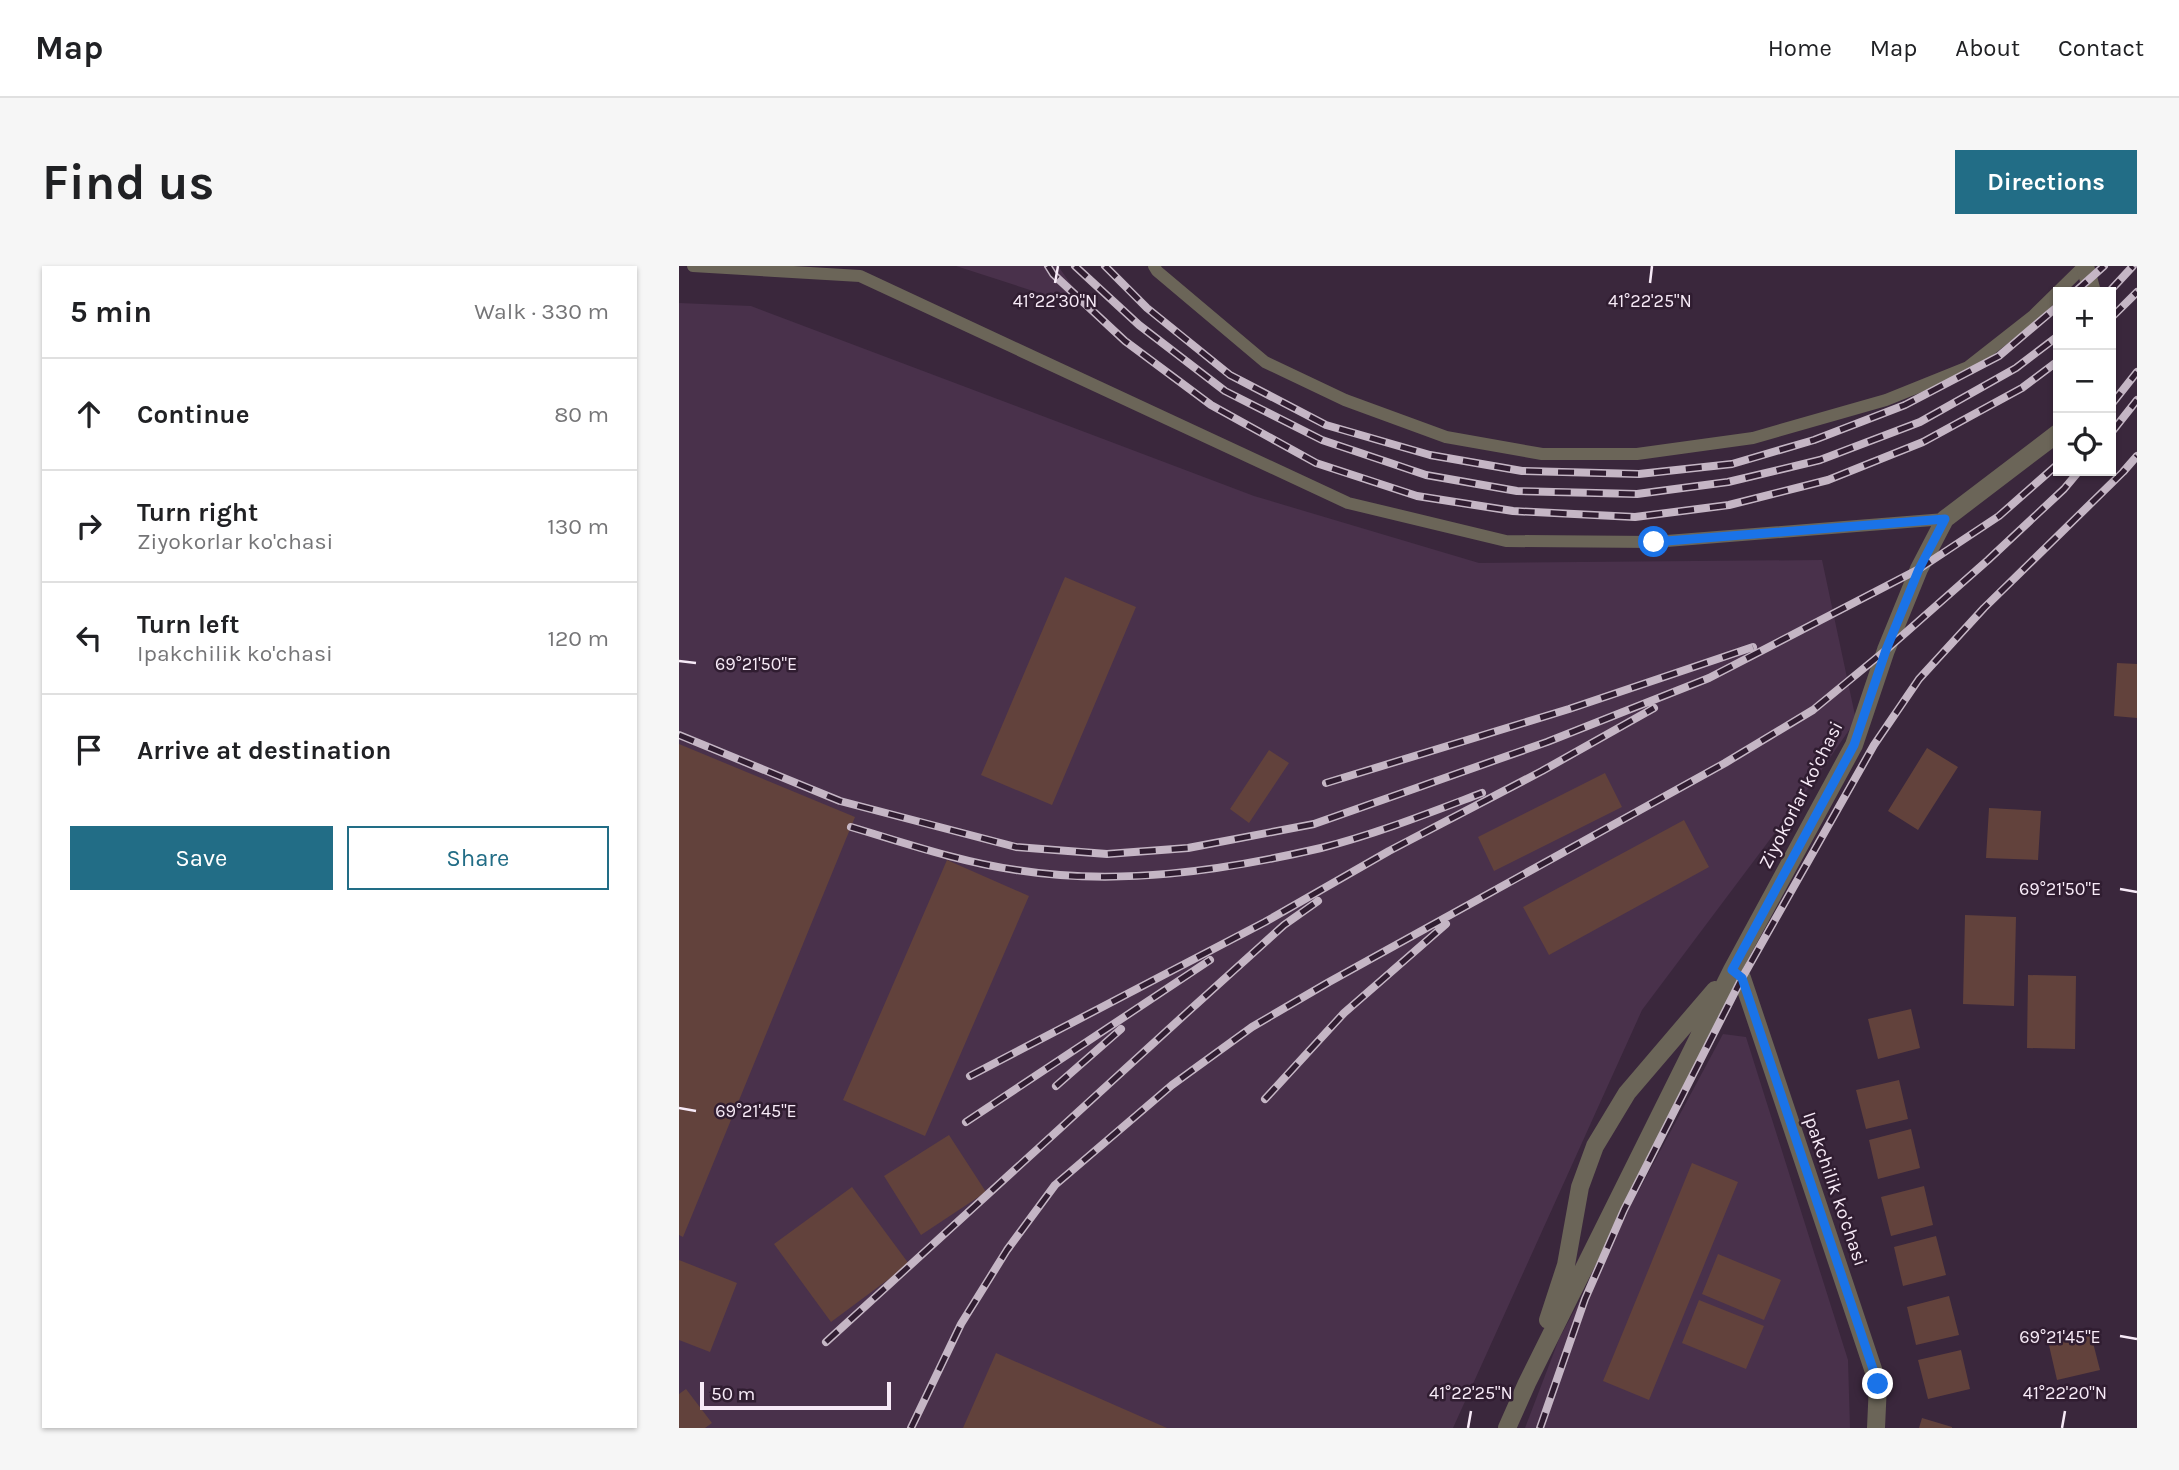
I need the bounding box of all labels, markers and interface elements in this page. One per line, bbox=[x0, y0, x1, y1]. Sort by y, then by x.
text: Map bbox=[35, 29, 103, 67]
text: Home bbox=[1768, 34, 1832, 62]
text: Map bbox=[1870, 34, 1917, 62]
text: About bbox=[1955, 34, 2020, 62]
text: Contact bbox=[2058, 34, 2144, 62]
button: Directions bbox=[1955, 150, 2137, 214]
text: Find us bbox=[42, 154, 214, 211]
map controls bbox=[2053, 287, 2116, 476]
button: + bbox=[2053, 287, 2116, 350]
text: 41°22'30"N bbox=[1013, 290, 1097, 312]
text: 41°22'25"N bbox=[1608, 290, 1692, 312]
text: 5 min bbox=[70, 294, 152, 330]
text: Walk · 330 m bbox=[474, 298, 609, 325]
button: − bbox=[2053, 350, 2116, 413]
icon: ahead bbox=[70, 395, 108, 433]
text: Continue bbox=[137, 399, 249, 430]
text: 80 m bbox=[554, 401, 609, 428]
button: locate bbox=[2053, 413, 2116, 476]
text: Turn right bbox=[137, 497, 258, 528]
icon: right bbox=[70, 507, 108, 545]
text: 130 m bbox=[547, 513, 609, 540]
route start bbox=[1638, 526, 1669, 557]
text: Ziyokorlar ko'chasi bbox=[137, 528, 333, 555]
text: Turn left bbox=[137, 609, 239, 640]
icon: left bbox=[70, 619, 108, 657]
text: 120 m bbox=[547, 625, 609, 652]
text: Ipakchilik ko'chasi bbox=[137, 640, 333, 667]
text: 69°21'50"E bbox=[715, 653, 797, 675]
street label: Ziyokorlar ko'chasi bbox=[1754, 718, 1848, 872]
icon: arrive bbox=[70, 731, 108, 769]
text: Arrive at destination bbox=[137, 735, 391, 766]
button: Save bbox=[70, 826, 333, 890]
button: Share bbox=[347, 826, 609, 890]
text: 69°21'50"E bbox=[2019, 878, 2101, 900]
text: 69°21'45"E bbox=[715, 1100, 797, 1122]
street label: Ipakchilik ko'chasi bbox=[1798, 1109, 1872, 1269]
text: 69°21'45"E bbox=[2019, 1326, 2101, 1348]
route end bbox=[1862, 1368, 1893, 1399]
scale bar bbox=[700, 1379, 891, 1411]
text: 41°22'25"N bbox=[1429, 1382, 1513, 1404]
text: 41°22'20"N bbox=[2023, 1382, 2107, 1404]
text: 50 m bbox=[711, 1383, 755, 1405]

